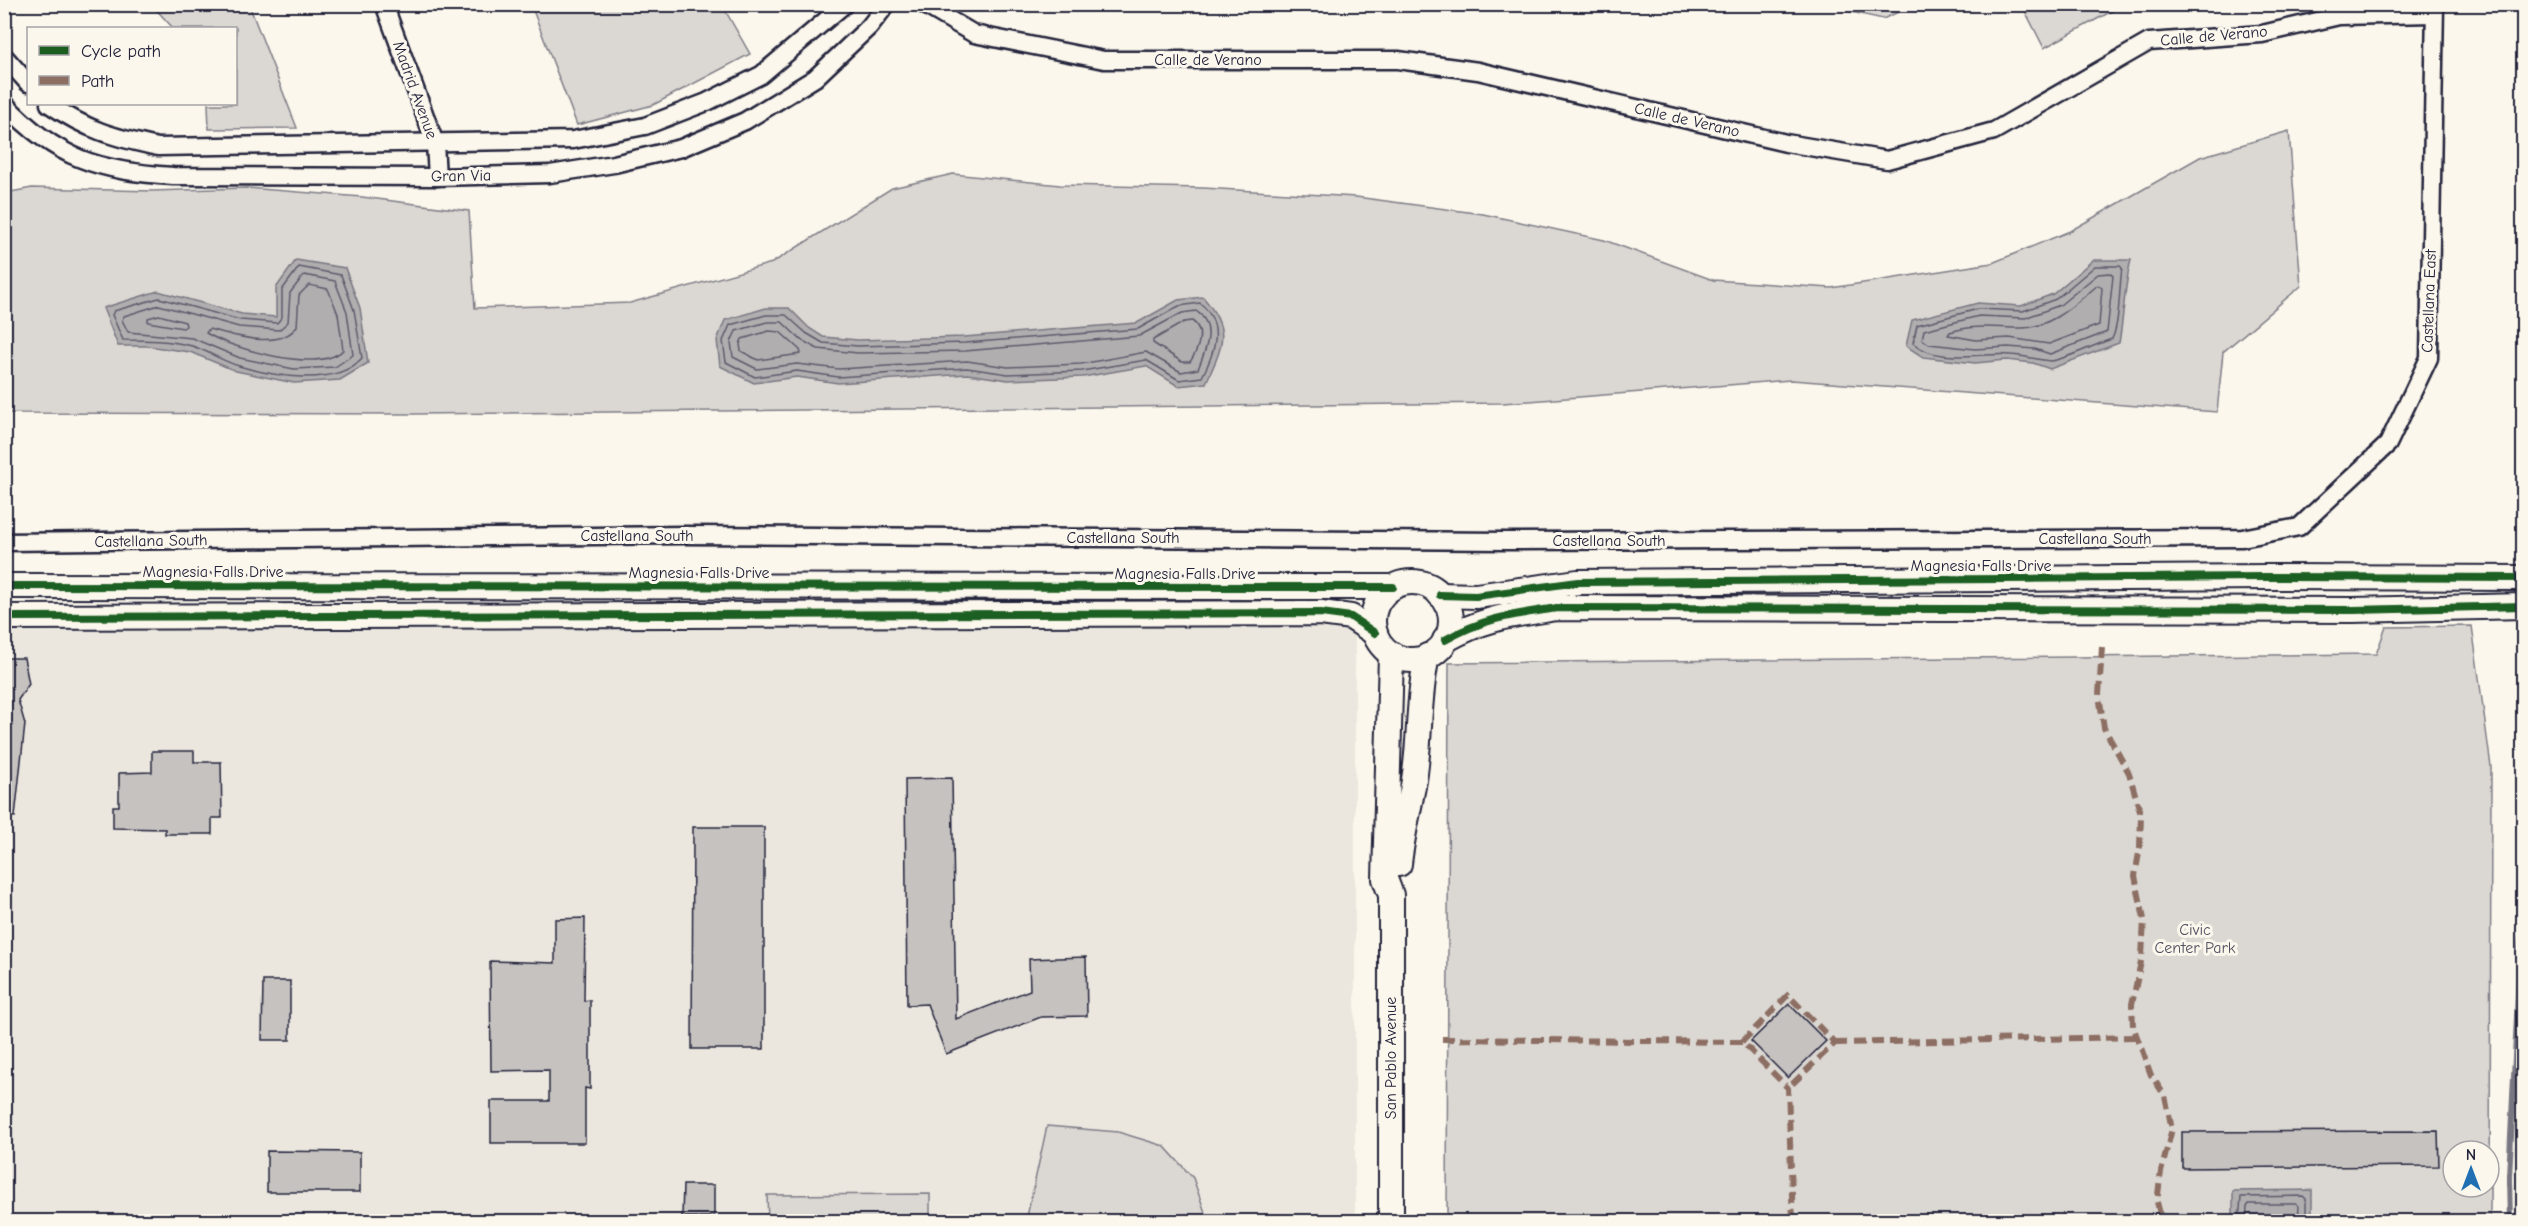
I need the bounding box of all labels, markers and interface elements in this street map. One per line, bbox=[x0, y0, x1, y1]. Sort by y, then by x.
street label: Calle de Verano bbox=[2160, 22, 2268, 50]
legend bbox=[27, 27, 237, 105]
street label: Madrid Avenue bbox=[389, 39, 441, 141]
text: Cycle path bbox=[81, 41, 161, 62]
street label: Calle de Verano bbox=[1154, 51, 1262, 69]
text: Path bbox=[81, 71, 114, 92]
street label: Calle de Verano bbox=[1633, 99, 1741, 141]
street label: Gran Via bbox=[431, 166, 491, 186]
street label: Castellana East bbox=[2418, 248, 2440, 353]
street label: Castellana South bbox=[580, 527, 694, 545]
street label: Castellana South bbox=[1066, 529, 1180, 547]
street label: Castellana South bbox=[2038, 530, 2152, 548]
street label: Castellana South bbox=[94, 531, 208, 551]
street label: Castellana South bbox=[1552, 532, 1666, 550]
street label: Magnesia Falls Drive bbox=[1911, 557, 2051, 575]
street label: Magnesia Falls Drive bbox=[143, 563, 283, 581]
street label: Magnesia Falls Drive bbox=[629, 564, 769, 582]
street label: Magnesia Falls Drive bbox=[1115, 565, 1255, 583]
park label: Civic Center Park bbox=[2154, 921, 2236, 957]
street label: San Pablo Avenue bbox=[1382, 997, 1400, 1119]
north arrow bbox=[2441, 1139, 2501, 1199]
text: N bbox=[2466, 1146, 2476, 1164]

